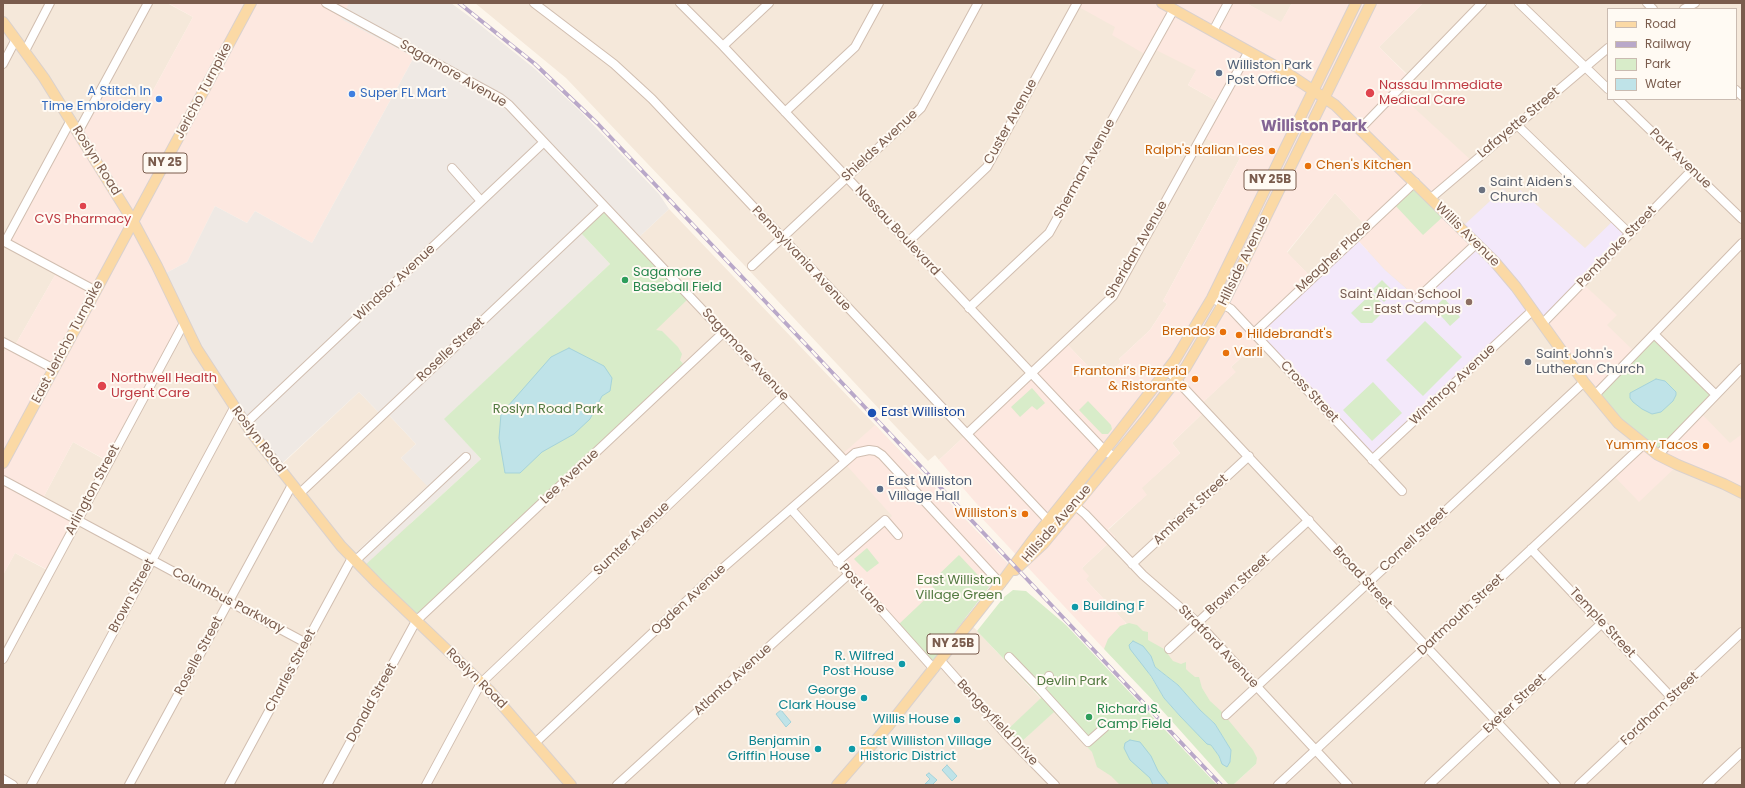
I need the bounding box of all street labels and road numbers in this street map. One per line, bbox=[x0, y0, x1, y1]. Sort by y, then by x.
street label: Sagamore Avenue bbox=[397, 37, 509, 111]
street label: Jericho Turnpike bbox=[172, 40, 236, 142]
street label: Custer Avenue bbox=[981, 77, 1041, 167]
street label: Lafayette Street bbox=[1475, 84, 1563, 162]
street label: Shields Avenue bbox=[839, 107, 921, 185]
street label: Sherman Avenue bbox=[1051, 116, 1119, 222]
street label: Roslyn Road bbox=[68, 123, 124, 199]
street label: Park Avenue bbox=[1646, 126, 1714, 192]
road number: NY 25 bbox=[143, 153, 187, 173]
road number: NY 25B bbox=[1244, 170, 1296, 190]
street label: Nassau Boulevard bbox=[851, 183, 943, 279]
street label: Sheridan Avenue bbox=[1103, 198, 1171, 302]
street label: Willis Avenue bbox=[1432, 200, 1502, 270]
street label: Pennsylvania Avenue bbox=[748, 203, 854, 315]
street label: Pembroke Street bbox=[1574, 203, 1660, 291]
street label: Hillside Avenue bbox=[1216, 214, 1272, 308]
street label: Meagher Place bbox=[1293, 218, 1375, 296]
street label: Windsor Avenue bbox=[351, 241, 439, 325]
street label: East Jericho Turnpike bbox=[29, 278, 107, 406]
street label: Sagamore Avenue bbox=[698, 305, 792, 405]
street label: Roselle Street bbox=[414, 315, 488, 385]
street label: Winthrop Avenue bbox=[1407, 341, 1499, 429]
street label: Cross Street bbox=[1277, 358, 1341, 426]
street label: Roslyn Road bbox=[228, 404, 288, 476]
street label: Arlington Street bbox=[63, 442, 123, 538]
street label: Lee Avenue bbox=[538, 446, 602, 508]
street label: Amherst Street bbox=[1150, 471, 1232, 549]
street label: Hillside Avenue bbox=[1019, 482, 1095, 566]
street label: Sumter Avenue bbox=[591, 499, 673, 579]
street label: Cornell Street bbox=[1377, 504, 1451, 576]
street label: Broad Street bbox=[1329, 543, 1395, 613]
street label: Brown Street bbox=[1203, 551, 1273, 619]
street label: Brown Street bbox=[106, 556, 158, 636]
street label: Ogden Avenue bbox=[648, 561, 730, 639]
street label: Post Lane bbox=[836, 561, 888, 617]
street label: Columbus Parkway bbox=[169, 565, 287, 637]
street label: Dartmouth Street bbox=[1415, 571, 1507, 659]
street label: Temple Street bbox=[1566, 585, 1638, 661]
street label: Stratford Avenue bbox=[1174, 602, 1262, 692]
street label: Roselle Street bbox=[172, 614, 226, 698]
street label: Charles Street bbox=[263, 627, 319, 715]
road number: NY 25B bbox=[927, 634, 979, 654]
street label: Atlanta Avenue bbox=[691, 641, 775, 719]
street label: Roslyn Road bbox=[443, 646, 509, 712]
street label: Donald Street bbox=[344, 661, 400, 745]
street label: Fordham Street bbox=[1618, 669, 1702, 749]
street label: Exeter Street bbox=[1480, 671, 1550, 737]
street label: Bengeyfield Drive bbox=[953, 677, 1041, 769]

